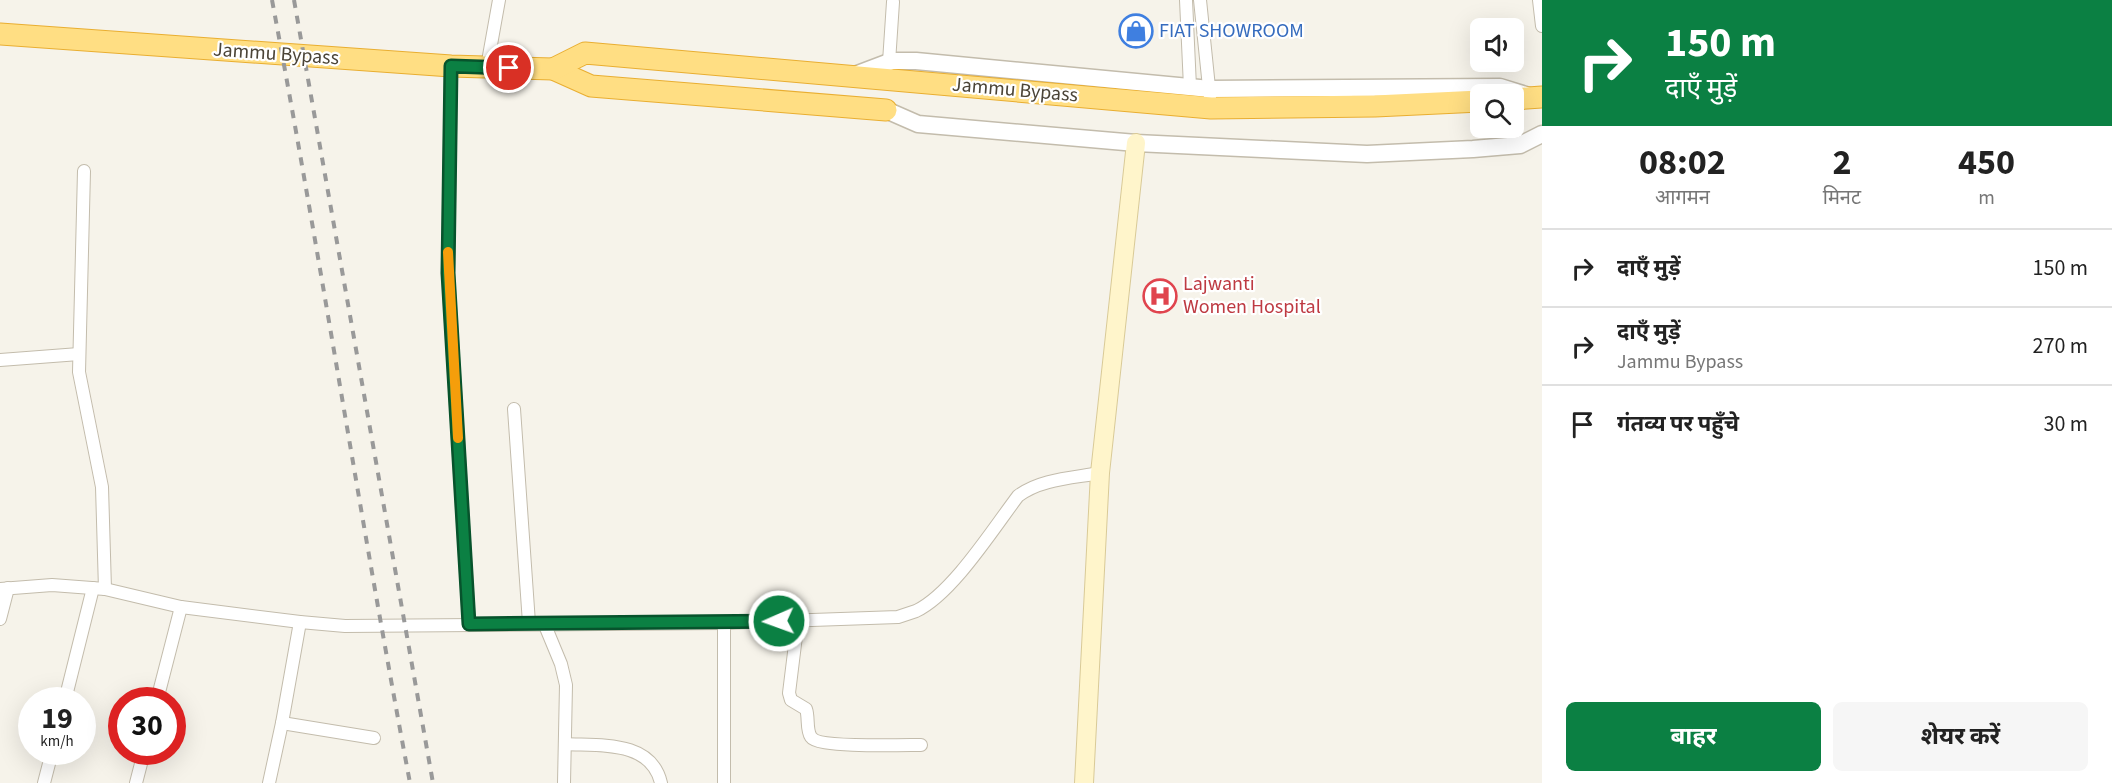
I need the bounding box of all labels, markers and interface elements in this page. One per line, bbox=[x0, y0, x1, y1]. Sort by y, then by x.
shop icon: FIAT SHOWROOM bbox=[1118, 13, 1154, 49]
text: 150 m bbox=[1665, 13, 1776, 73]
place label: FIAT SHOWROOM bbox=[1159, 17, 1304, 45]
map controls bbox=[1470, 18, 1524, 138]
button: sound bbox=[1470, 18, 1524, 72]
icon: right bbox=[1566, 24, 1644, 102]
street label: Jammu Bypass bbox=[212, 36, 340, 72]
pin bbox=[483, 42, 534, 93]
icon: arrive bbox=[492, 51, 525, 84]
text: दाएँ मुड़ें bbox=[1665, 69, 1737, 108]
street label: Jammu Bypass bbox=[951, 71, 1079, 109]
button: search bbox=[1470, 84, 1524, 138]
text: 08:02 bbox=[1639, 137, 1726, 188]
text: 2 bbox=[1832, 137, 1851, 188]
text: 450 bbox=[1958, 137, 2015, 188]
text: आगमन bbox=[1655, 184, 1710, 212]
text: मिनट bbox=[1823, 184, 1861, 212]
text: m bbox=[1978, 184, 1995, 212]
icon: right bbox=[1566, 252, 1599, 285]
text: दाएँ मुड़ें bbox=[1617, 252, 1680, 284]
text: 150 m bbox=[2033, 252, 2088, 284]
place label: Lajwanti Women Hospital bbox=[1183, 270, 1321, 321]
hospital icon: Lajwanti Women Hospital bbox=[1142, 278, 1178, 314]
text: दाएँ मुड़ें bbox=[1617, 316, 1680, 348]
icon: right bbox=[1566, 330, 1599, 363]
text: 270 m bbox=[2033, 330, 2088, 362]
text: Jammu Bypass bbox=[1617, 348, 1743, 376]
icon: arrive bbox=[1566, 408, 1599, 441]
text: गंतव्य पर पहुँचे bbox=[1617, 408, 1739, 440]
text: 30 m bbox=[2043, 408, 2088, 440]
position arrow bbox=[747, 589, 811, 653]
speed limit sign: 30 bbox=[108, 687, 186, 765]
text: 19 bbox=[41, 697, 73, 740]
button: बाहर bbox=[1566, 702, 1821, 771]
button: शेयर करें bbox=[1833, 702, 2088, 771]
text: km/h bbox=[40, 731, 74, 752]

